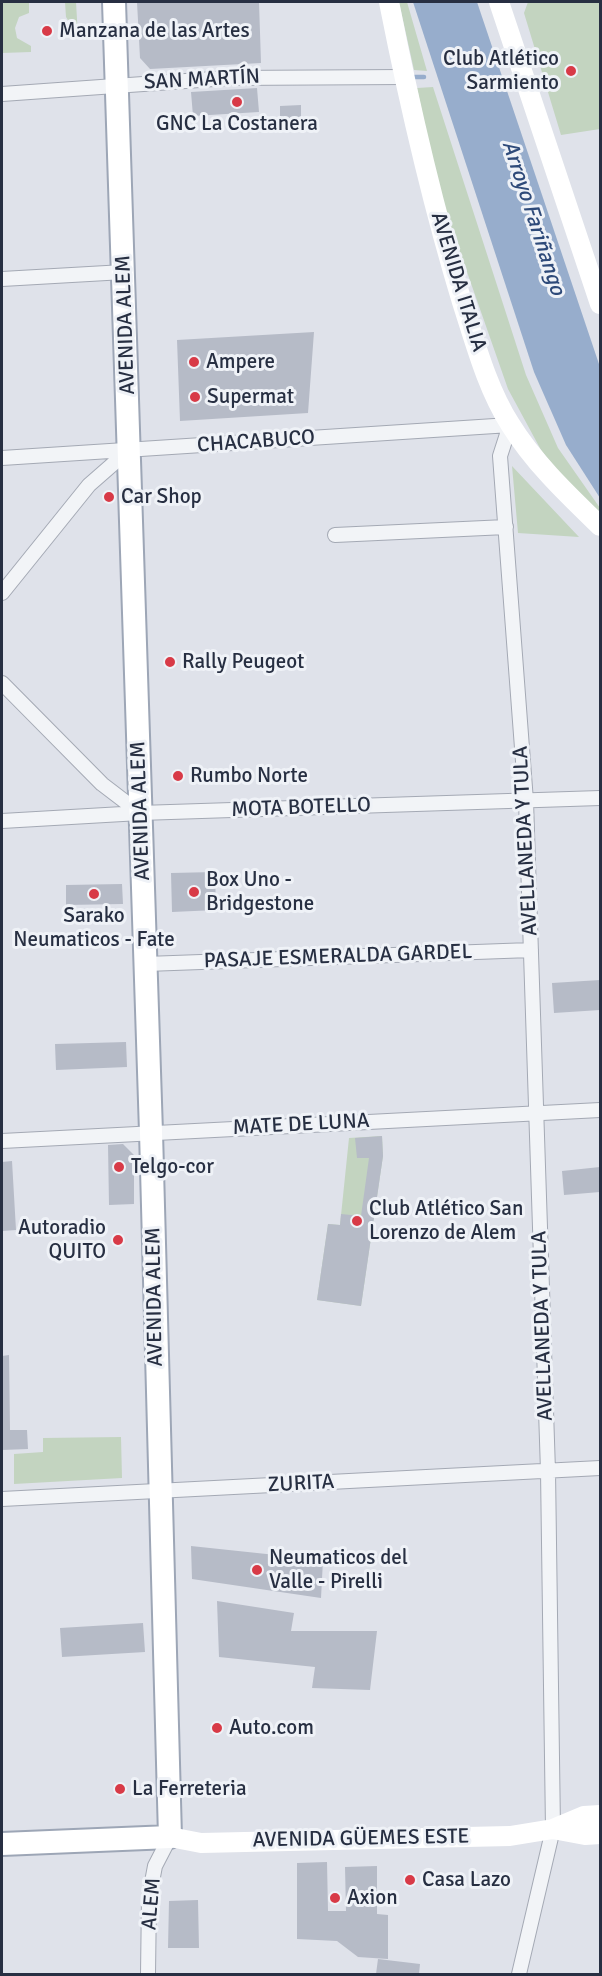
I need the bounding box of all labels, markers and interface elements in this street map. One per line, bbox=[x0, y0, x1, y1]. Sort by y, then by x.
place label: Manzana de las Artes bbox=[59, 18, 250, 44]
marker: Manzana de las Artes bbox=[40, 24, 54, 38]
place label: Club Atlético Sarmiento bbox=[443, 46, 559, 96]
street label: SAN MARTÍN bbox=[143, 64, 261, 96]
marker: Club Atlético Sarmiento bbox=[564, 64, 578, 78]
marker: GNC La Costanera bbox=[230, 95, 244, 109]
place label: GNC La Costanera bbox=[156, 111, 318, 137]
water label: Arroyo Fariñango bbox=[496, 137, 570, 299]
street label: AVENIDA ITALIA bbox=[425, 209, 491, 355]
street label: AVENIDA ALEM bbox=[111, 255, 141, 395]
place label: Ampere bbox=[206, 349, 275, 375]
marker: Ampere bbox=[187, 355, 201, 369]
place label: Supermat bbox=[207, 384, 294, 410]
marker: Supermat bbox=[188, 390, 202, 404]
street label: CHACABUCO bbox=[196, 425, 316, 459]
place label: Car Shop bbox=[121, 484, 202, 510]
marker: Car Shop bbox=[102, 490, 116, 504]
place label: Rally Peugeot bbox=[182, 649, 304, 675]
marker: Rally Peugeot bbox=[163, 655, 177, 669]
street label: AVENIDA ALEM bbox=[126, 741, 156, 881]
street label: AVELLANEDA Y TULA bbox=[508, 745, 544, 937]
place label: Rumbo Norte bbox=[190, 763, 308, 789]
marker: Rumbo Norte bbox=[171, 769, 185, 783]
street label: MOTA BOTELLO bbox=[231, 793, 371, 823]
place label: Box Uno - Bridgestone bbox=[206, 867, 314, 917]
marker: Box Uno - Bridgestone bbox=[187, 885, 201, 899]
marker: Sarako Neumaticos - Fate bbox=[87, 887, 101, 901]
place label: Sarako Neumaticos - Fate bbox=[13, 903, 175, 953]
street label: PASAJE ESMERALDA GARDEL bbox=[203, 940, 473, 974]
street label: MATE DE LUNA bbox=[232, 1109, 370, 1141]
place label: Telgo-cor bbox=[131, 1154, 214, 1180]
marker: Telgo-cor bbox=[112, 1160, 126, 1174]
place label: Club Atlético San Lorenzo de Alem bbox=[369, 1196, 523, 1246]
marker: Club Atlético San Lorenzo de Alem bbox=[350, 1214, 364, 1228]
place label: Autoradio QUITO bbox=[18, 1215, 106, 1265]
street label: AVENIDA ALEM bbox=[141, 1227, 169, 1367]
street label: AVELLANEDA Y TULA bbox=[527, 1231, 559, 1421]
marker: Autoradio QUITO bbox=[111, 1233, 125, 1247]
street label: ZURITA bbox=[267, 1470, 335, 1498]
place label: Neumaticos del Valle - Pirelli bbox=[269, 1545, 408, 1595]
marker: Neumaticos del Valle - Pirelli bbox=[250, 1563, 264, 1577]
place label: Auto.com bbox=[229, 1715, 314, 1741]
marker: Auto.com bbox=[210, 1721, 224, 1735]
place label: La Ferreteria bbox=[132, 1776, 247, 1802]
marker: La Ferreteria bbox=[113, 1782, 127, 1796]
street label: AVENIDA GÜEMES ESTE bbox=[252, 1825, 470, 1853]
place label: Casa Lazo bbox=[422, 1867, 511, 1893]
marker: Casa Lazo bbox=[403, 1873, 417, 1887]
street label: ALEM bbox=[137, 1877, 167, 1931]
place label: Axion bbox=[347, 1885, 398, 1911]
marker: Axion bbox=[328, 1891, 342, 1905]

